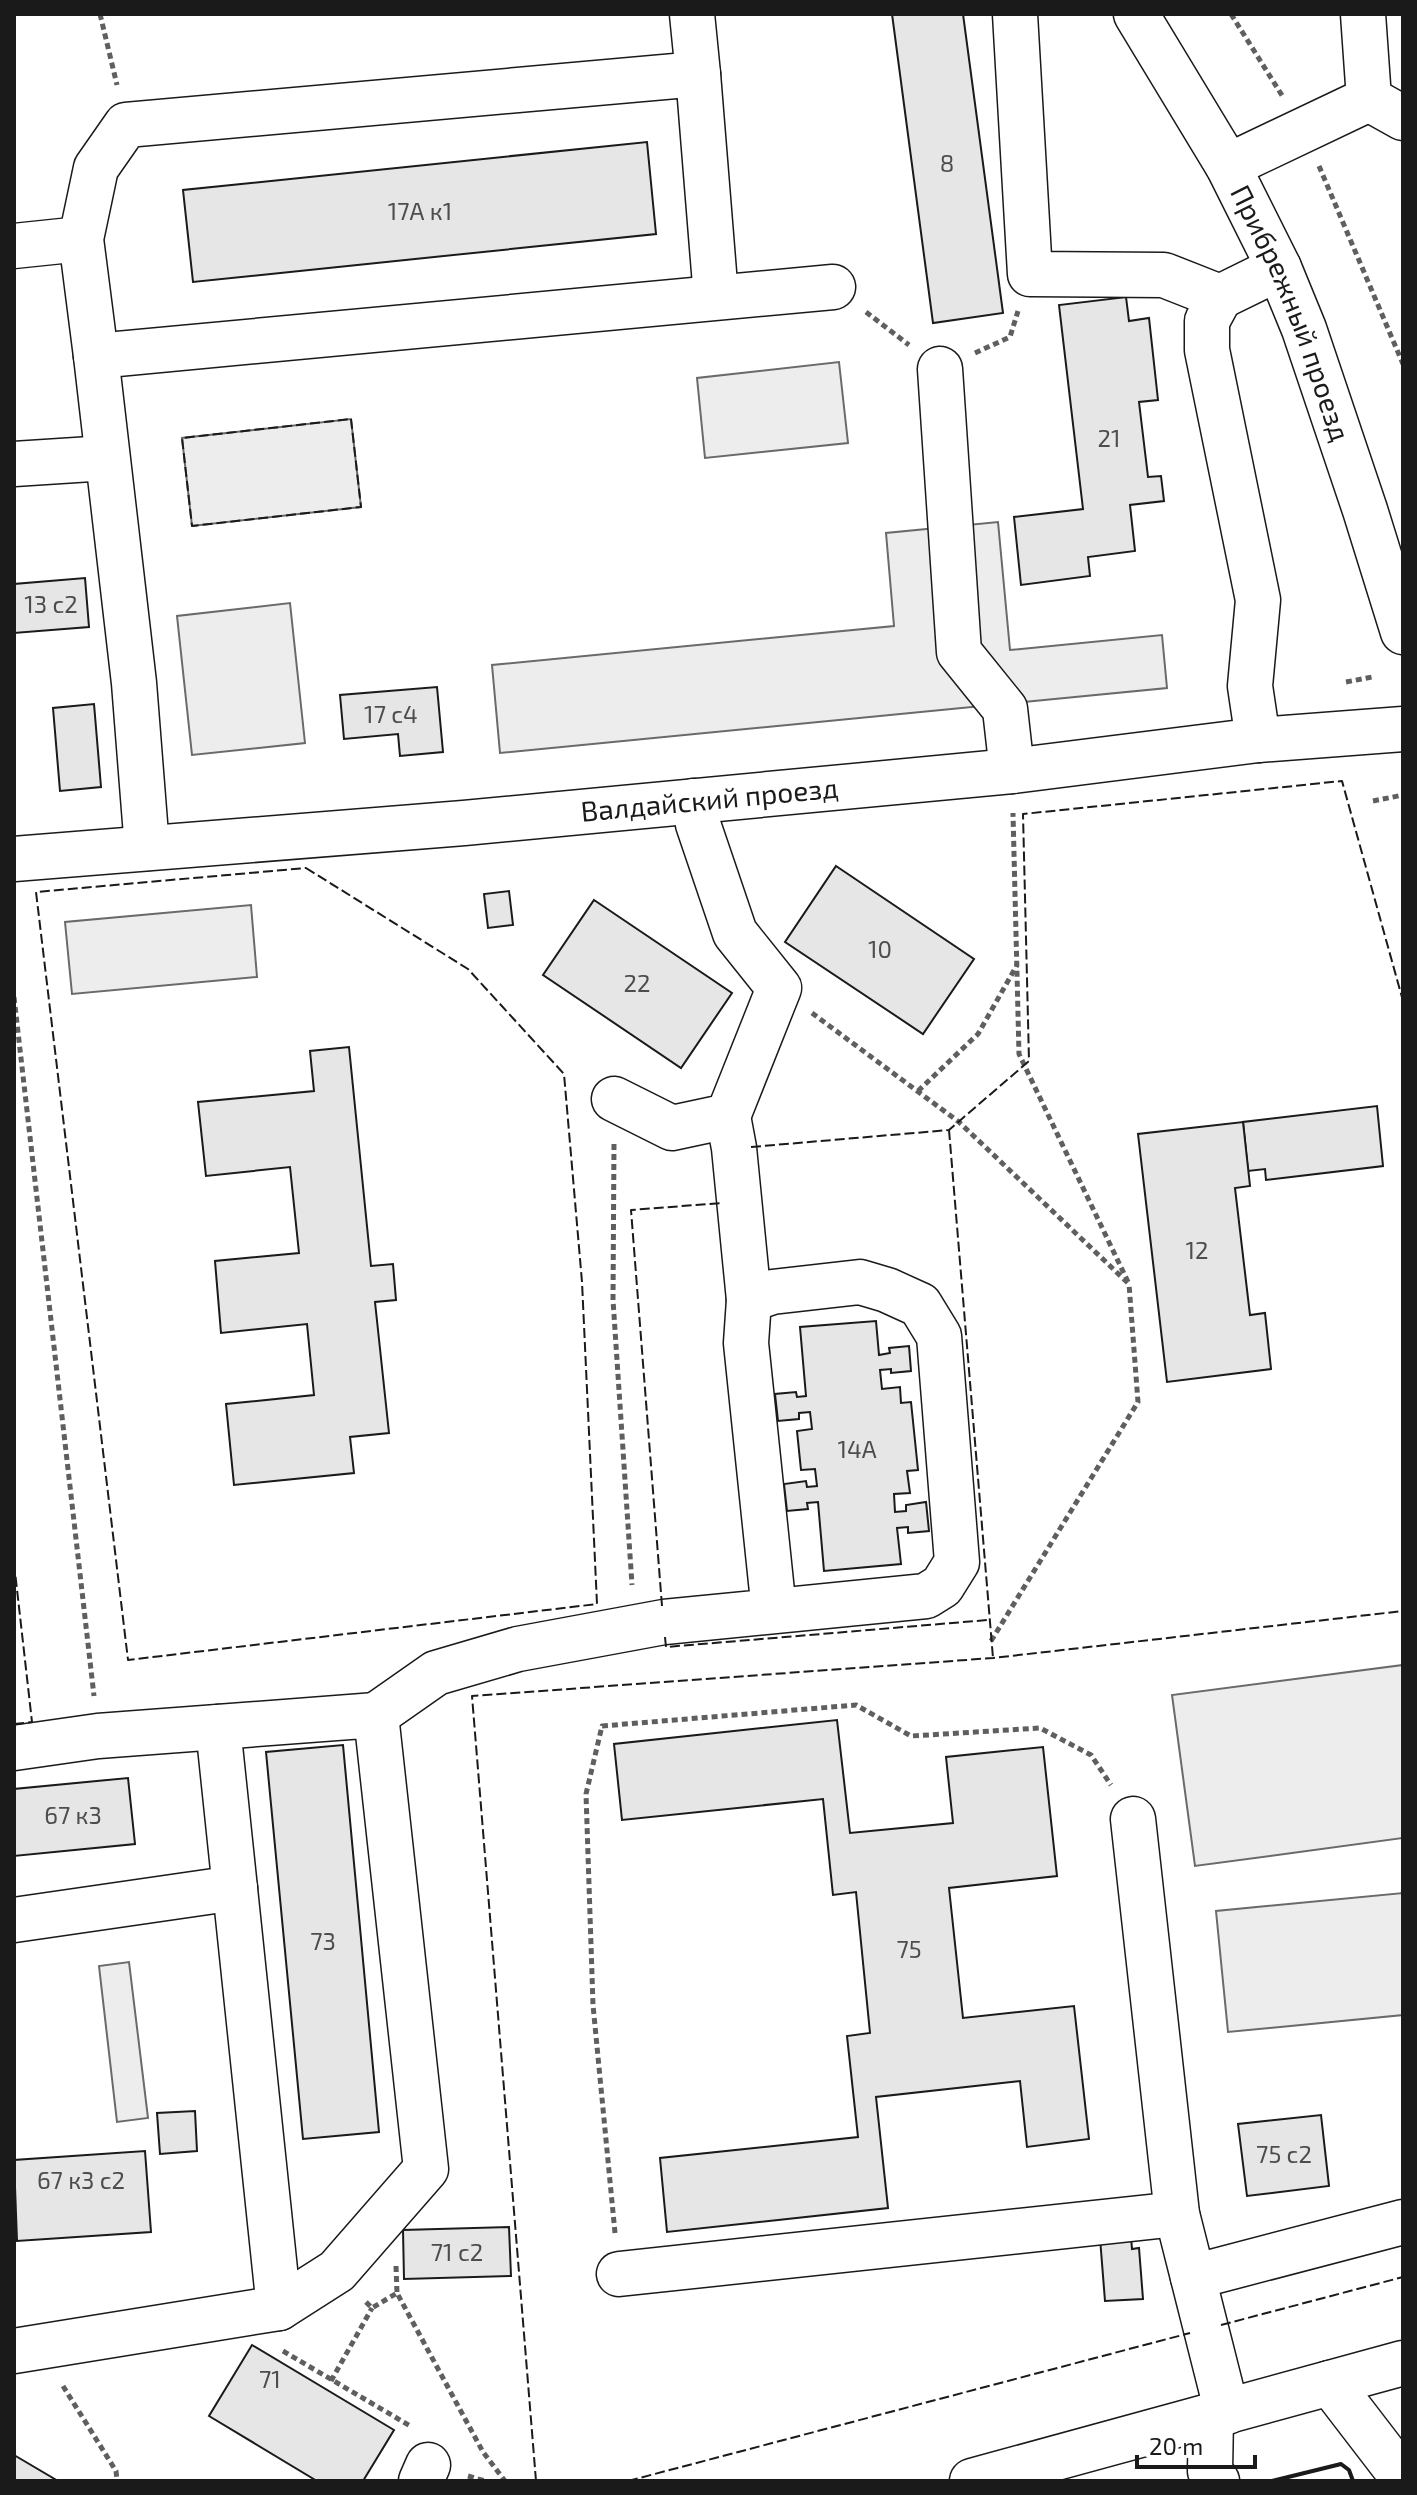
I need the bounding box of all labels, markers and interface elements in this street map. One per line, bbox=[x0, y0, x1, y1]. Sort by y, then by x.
house number: 8 bbox=[940, 148, 954, 177]
street label: Прибрежный проезд bbox=[1224, 179, 1359, 445]
house number: 17А к1 bbox=[388, 196, 452, 225]
house number: 21 bbox=[1097, 423, 1121, 452]
house number: 13 с2 bbox=[24, 589, 78, 618]
house number: 17 с4 bbox=[364, 699, 418, 728]
street label: Валдайский проезд bbox=[579, 770, 840, 828]
house number: 10 bbox=[868, 934, 892, 963]
house number: 22 bbox=[624, 968, 650, 997]
house number: 12 bbox=[1185, 1235, 1209, 1264]
house number: 14А bbox=[837, 1434, 877, 1463]
house number: 67 к3 bbox=[44, 1800, 102, 1829]
house number: 73 bbox=[310, 1926, 336, 1955]
house number: 75 bbox=[896, 1934, 922, 1963]
house number: 75 с2 bbox=[1256, 2139, 1312, 2168]
house number: 67 к3 с2 bbox=[37, 2165, 125, 2194]
house number: 71 с2 bbox=[431, 2237, 483, 2266]
house number: 71 bbox=[259, 2364, 281, 2393]
scale bar bbox=[1137, 2419, 1255, 2469]
text: 20 m bbox=[1149, 2431, 1203, 2460]

